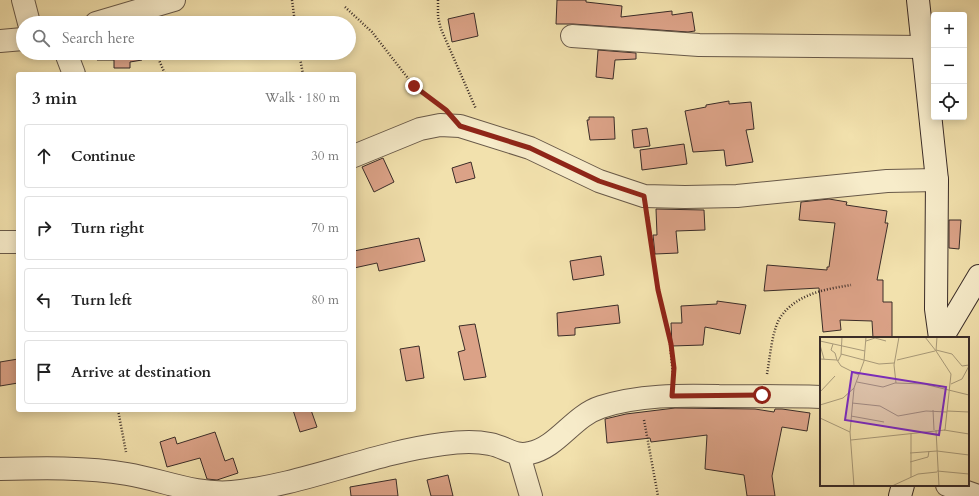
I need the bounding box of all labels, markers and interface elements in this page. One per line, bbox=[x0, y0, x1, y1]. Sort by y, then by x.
map controls bbox=[931, 12, 967, 120]
button: + bbox=[931, 12, 967, 48]
search box bbox=[16, 16, 356, 60]
icon: search bbox=[30, 27, 52, 49]
text: Search here bbox=[62, 28, 135, 48]
button: − bbox=[931, 48, 967, 84]
route end bbox=[405, 77, 423, 95]
button: locate bbox=[931, 84, 967, 120]
text: 3 min bbox=[32, 87, 77, 110]
text: Walk · 180 m bbox=[265, 89, 340, 107]
icon: ahead bbox=[33, 145, 55, 167]
text: Continue bbox=[71, 146, 136, 166]
text: 30 m bbox=[311, 147, 339, 165]
icon: right bbox=[33, 217, 55, 239]
text: Turn right bbox=[71, 218, 144, 238]
text: 70 m bbox=[311, 219, 339, 237]
icon: left bbox=[33, 289, 55, 311]
text: Turn left bbox=[71, 290, 132, 310]
text: 80 m bbox=[311, 291, 339, 309]
inset map bbox=[820, 337, 969, 486]
icon: arrive bbox=[33, 361, 55, 383]
text: Arrive at destination bbox=[71, 362, 211, 382]
route start bbox=[753, 386, 771, 404]

